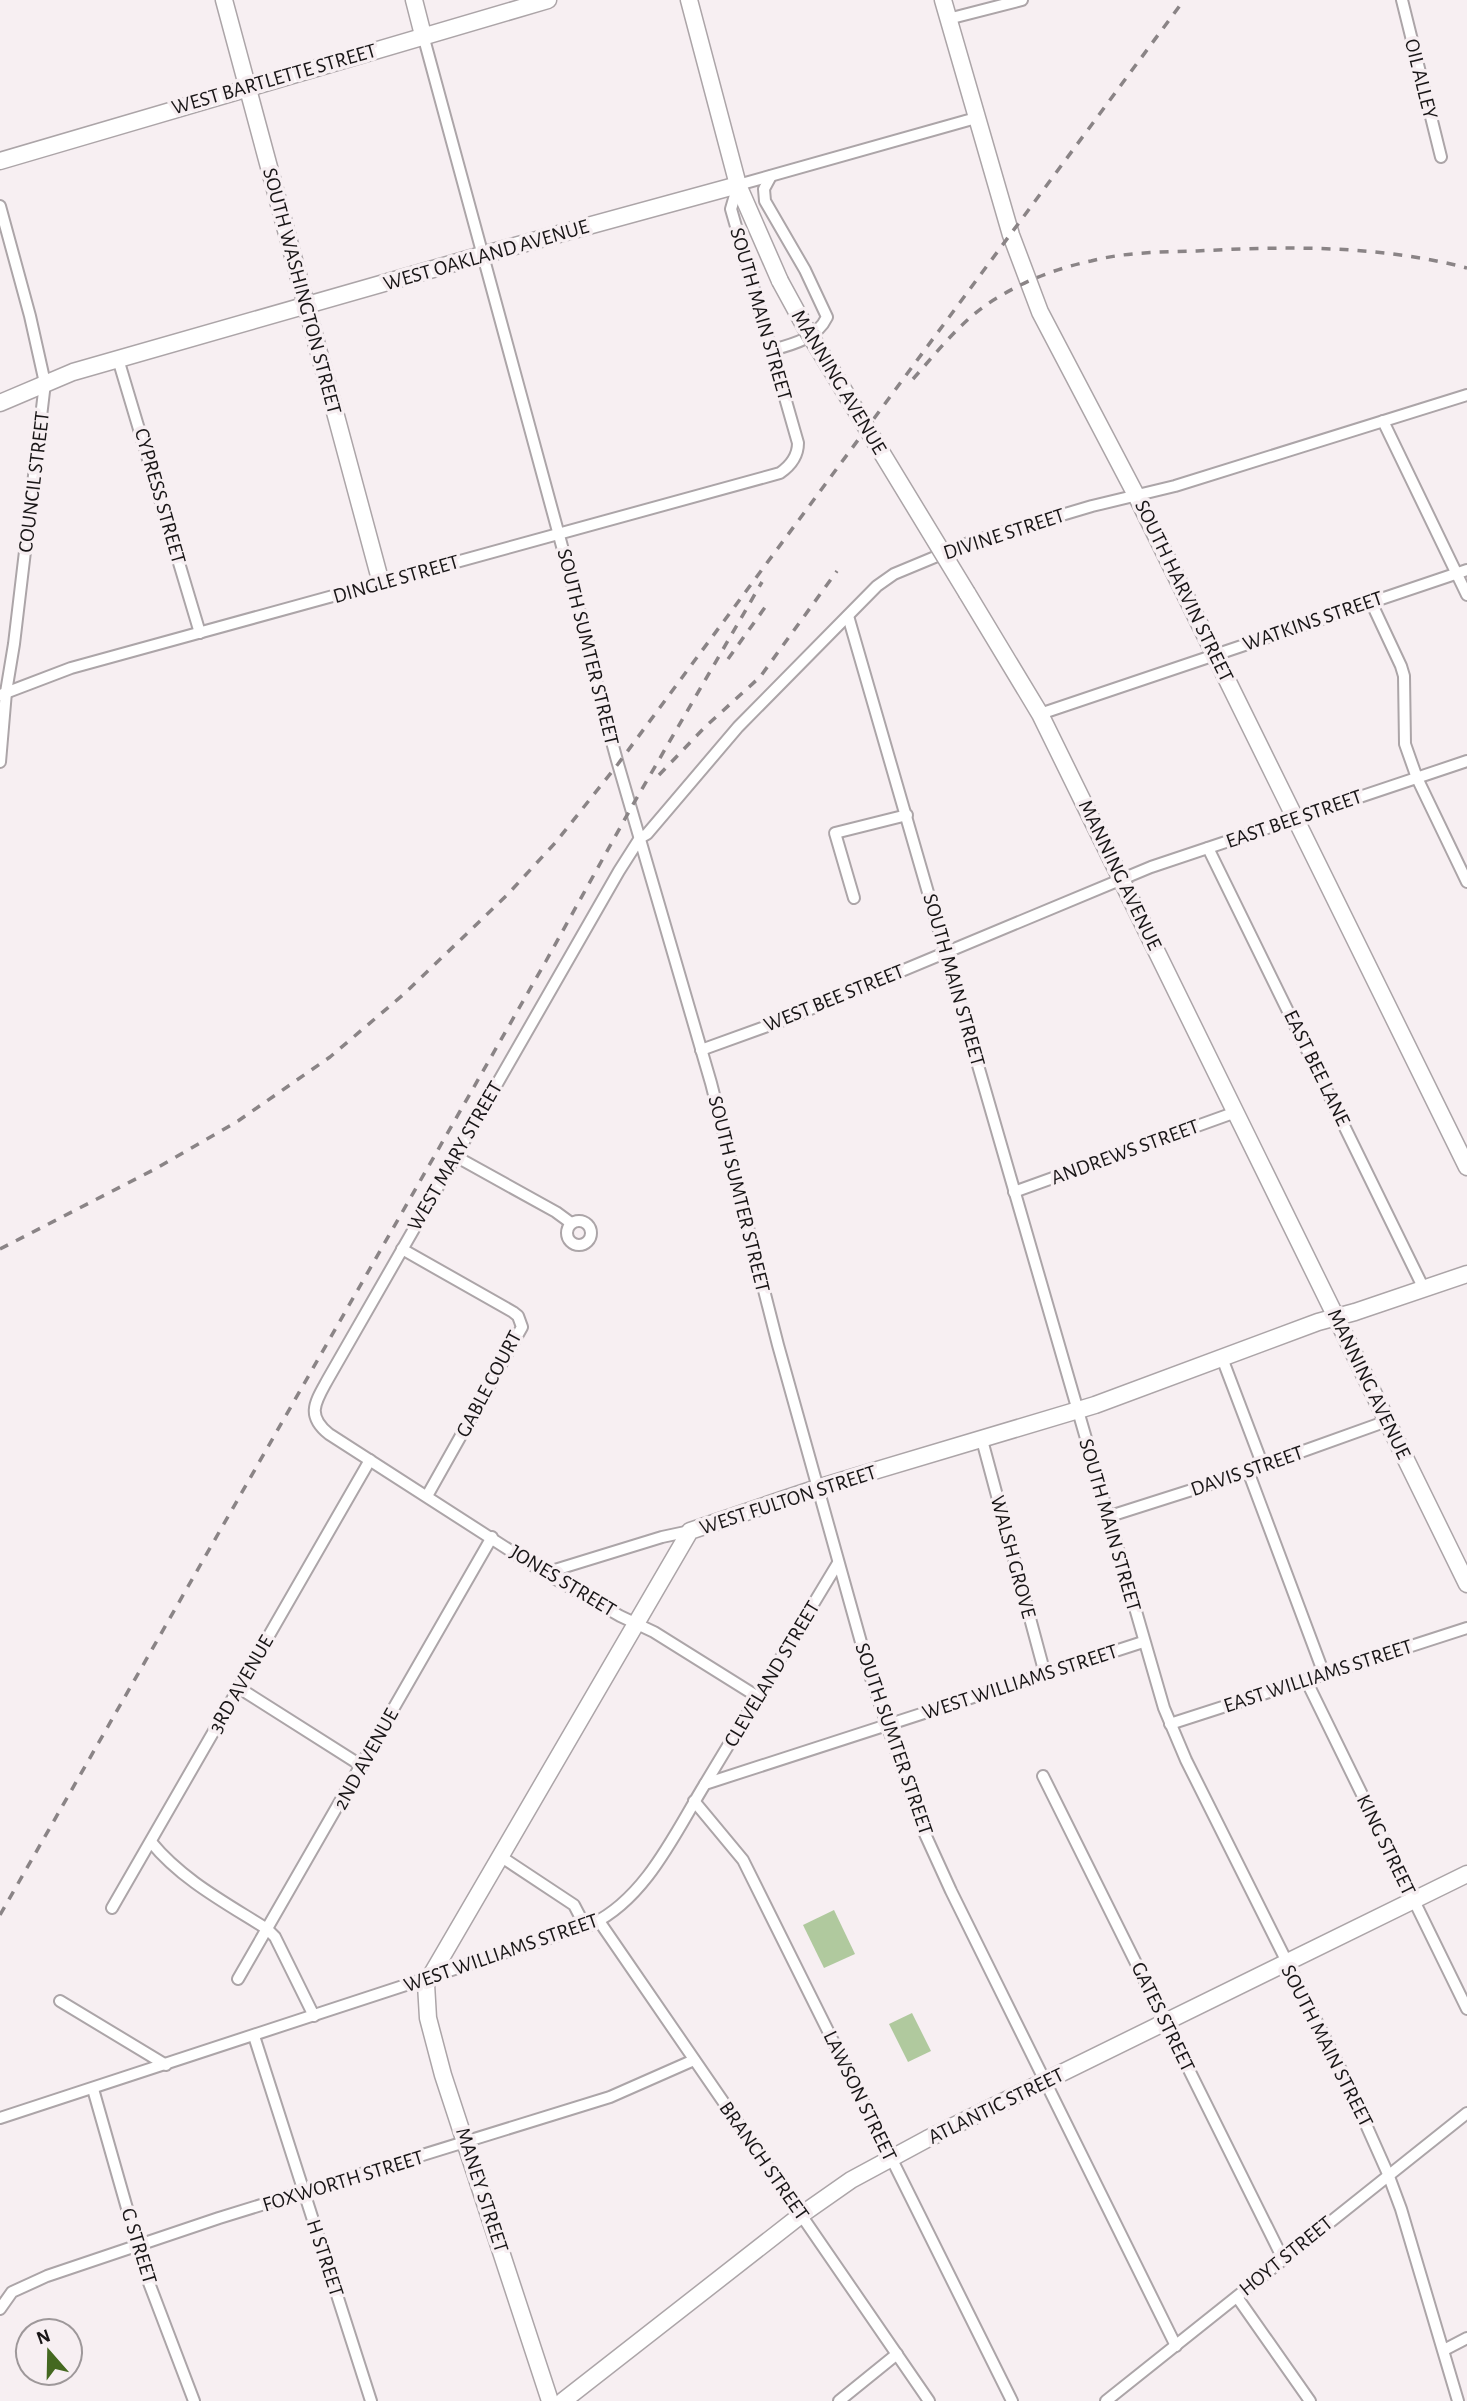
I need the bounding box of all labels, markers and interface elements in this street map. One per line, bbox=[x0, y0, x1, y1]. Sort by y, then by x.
street label: OIL ALLEY bbox=[1401, 37, 1441, 121]
street label: WEST BARTLETTE STREET bbox=[169, 40, 379, 118]
street label: SOUTH WASHINGTON STREET bbox=[259, 166, 345, 416]
street label: WEST OAKLAND AVENUE bbox=[381, 216, 591, 294]
street label: SOUTH MAIN STREET bbox=[726, 225, 796, 403]
street label: MANNING AVENUE bbox=[788, 306, 890, 458]
street label: COUNCIL STREET bbox=[15, 410, 53, 554]
street label: CYPRESS STREET bbox=[131, 426, 189, 566]
street label: SOUTH HARVIN STREET bbox=[1131, 497, 1237, 685]
street label: DIVINE STREET bbox=[941, 504, 1067, 564]
street label: SOUTH SUMTER STREET bbox=[553, 547, 623, 747]
street label: DINGLE STREET bbox=[331, 551, 461, 607]
street label: WATKINS STREET bbox=[1240, 587, 1386, 655]
street label: EAST BEE STREET bbox=[1223, 786, 1365, 852]
street label: MANNING AVENUE bbox=[1075, 797, 1165, 953]
street label: SOUTH MAIN STREET bbox=[919, 891, 989, 1069]
street label: WEST BEE STREET bbox=[761, 960, 907, 1036]
street label: EAST BEE LANE bbox=[1280, 1007, 1354, 1129]
street label: WEST MARY STREET bbox=[404, 1078, 506, 1234]
street label: SOUTH SUMTER STREET bbox=[704, 1094, 774, 1294]
street label: ANDREWS STREET bbox=[1048, 1116, 1202, 1188]
street label: MANNING AVENUE bbox=[1324, 1306, 1414, 1462]
street label: GABLE COURT bbox=[452, 1327, 526, 1441]
street label: SOUTH MAIN STREET bbox=[1075, 1436, 1145, 1614]
street label: DAVIS STREET bbox=[1188, 1442, 1306, 1500]
street label: WEST FULTON STREET bbox=[697, 1461, 879, 1539]
street label: WALSH GROVE bbox=[987, 1493, 1039, 1621]
street label: JONES STREET bbox=[506, 1541, 620, 1621]
street label: CLEVELAND STREET bbox=[720, 1597, 824, 1751]
street label: 3RD AVENUE bbox=[205, 1632, 277, 1736]
street label: EAST WILLIAMS STREET bbox=[1221, 1636, 1415, 1716]
street label: SOUTH SUMTER STREET bbox=[851, 1640, 937, 1838]
street label: WEST WILLIAMS STREET bbox=[920, 1641, 1120, 1723]
street label: 2ND AVENUE bbox=[330, 1705, 402, 1813]
street label: KING STREET bbox=[1353, 1791, 1419, 1899]
street label: WEST WILLIAMS STREET bbox=[401, 1910, 601, 1996]
street label: GATES STREET bbox=[1127, 1959, 1199, 2075]
street label: SOUTH MAIN STREET bbox=[1277, 1962, 1377, 2130]
street label: LAWSON STREET bbox=[819, 2028, 901, 2164]
street label: ATLANTIC STREET bbox=[925, 2064, 1067, 2148]
street label: BRANCH STREET bbox=[715, 2098, 813, 2224]
street label: MANEY STREET bbox=[452, 2125, 512, 2255]
street label: FOXWORTH STREET bbox=[260, 2147, 426, 2215]
street label: G STREET bbox=[118, 2206, 160, 2286]
street label: HOYT STREET bbox=[1235, 2212, 1337, 2300]
street label: H STREET bbox=[303, 2217, 347, 2299]
north arrow bbox=[14, 2317, 84, 2387]
text: N bbox=[34, 2326, 53, 2349]

